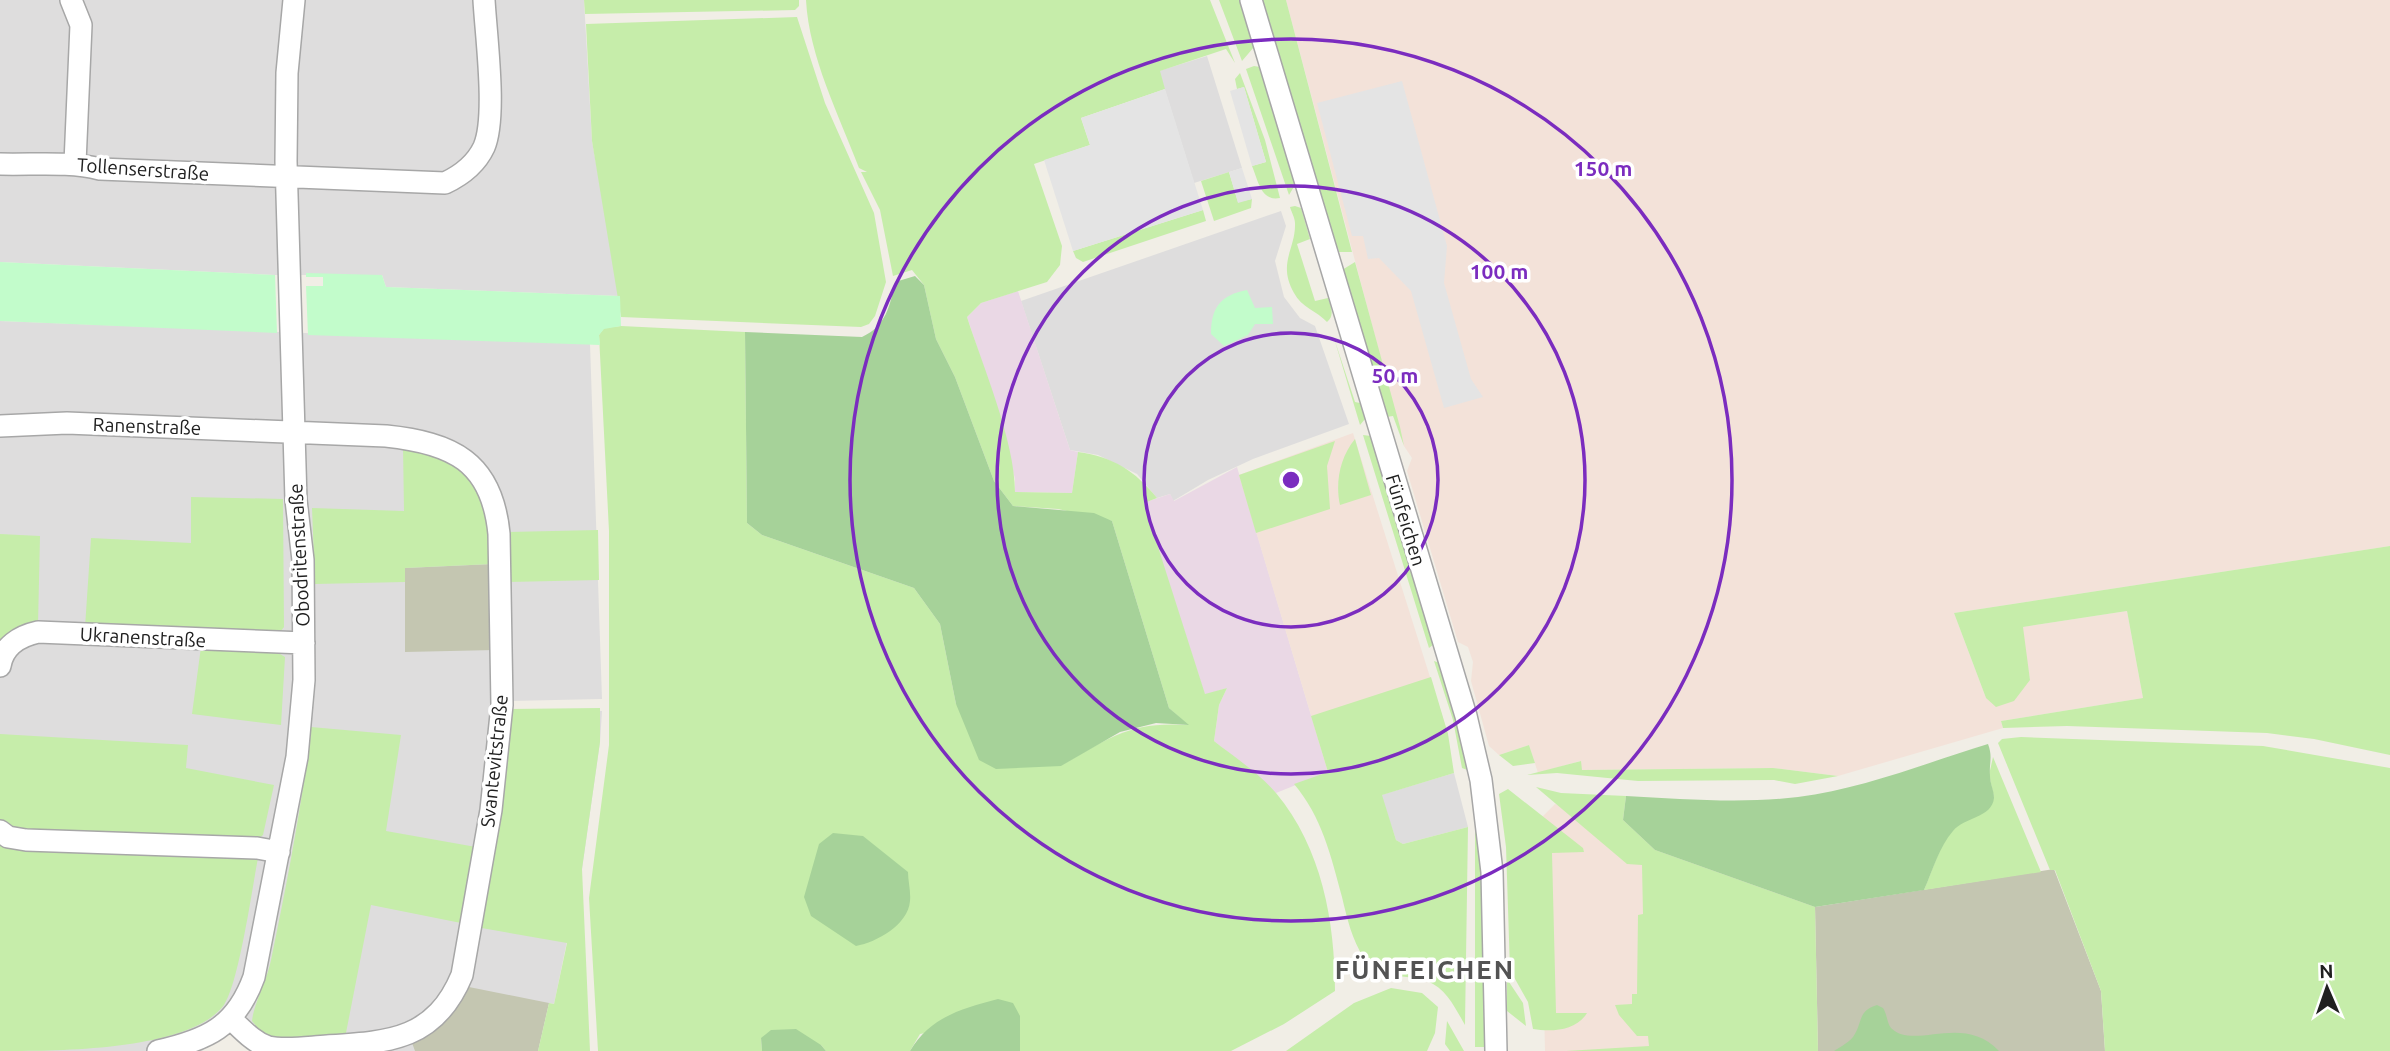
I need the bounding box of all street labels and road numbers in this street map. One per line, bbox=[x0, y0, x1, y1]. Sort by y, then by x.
street label: Tollenserstraße bbox=[76, 153, 210, 185]
street label: Ranenstraße bbox=[92, 413, 202, 439]
street label: Fünfeichen bbox=[1382, 471, 1430, 569]
street label: Obodritenstraße bbox=[284, 483, 314, 627]
street label: Ukranenstraße bbox=[79, 623, 207, 651]
street label: Svantevitstraße bbox=[476, 693, 512, 829]

